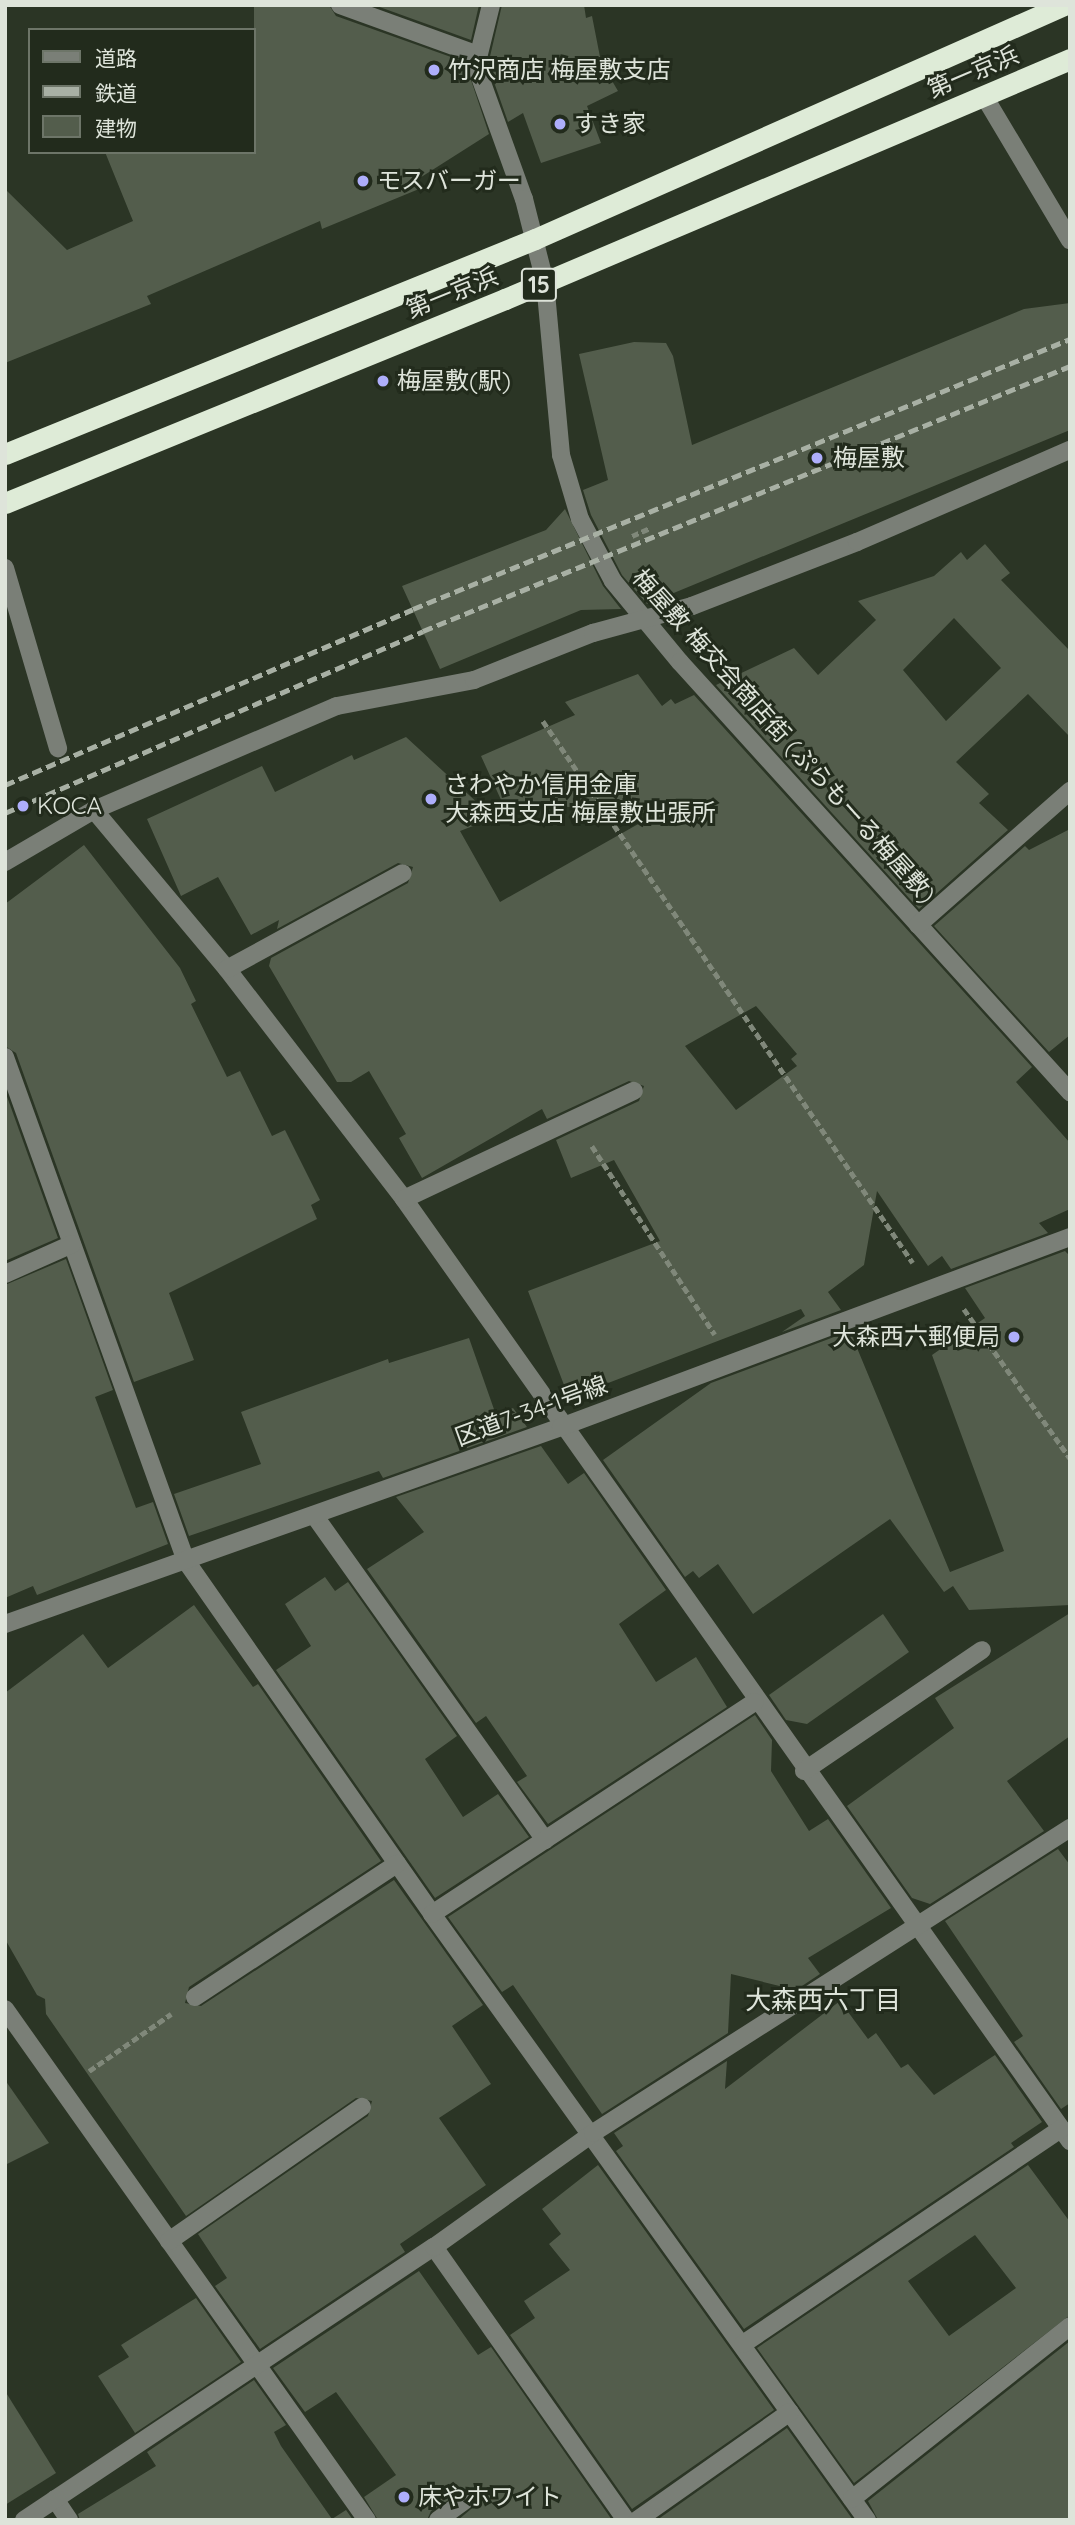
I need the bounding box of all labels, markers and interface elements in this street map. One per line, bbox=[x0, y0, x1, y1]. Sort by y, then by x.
legend bbox=[28, 28, 256, 154]
street label: 第一京浜 bbox=[923, 40, 1023, 104]
text: 道路 bbox=[95, 45, 137, 71]
place label: 竹沢商店 梅屋敷支店 bbox=[448, 56, 671, 84]
marker: 竹沢商店 梅屋敷支店 bbox=[426, 62, 442, 78]
text: 鉄道 bbox=[95, 80, 137, 106]
place label: すき家 bbox=[574, 110, 646, 138]
text: 建物 bbox=[95, 115, 137, 141]
marker: すき家 bbox=[552, 116, 568, 132]
place label: モスバーガー bbox=[377, 167, 521, 195]
marker: モスバーガー bbox=[355, 173, 371, 189]
street label: 第一京浜 bbox=[402, 262, 502, 324]
road number: 15 bbox=[520, 266, 558, 304]
place label: 梅屋敷(駅) bbox=[397, 367, 511, 395]
marker: 梅屋敷(駅) bbox=[375, 373, 391, 389]
place label: 梅屋敷 bbox=[833, 444, 905, 472]
marker: 梅屋敷 bbox=[807, 448, 827, 468]
street label: 梅屋敷 梅交会商店街 (ぷらもーる梅屋敷) bbox=[626, 563, 942, 909]
place label: さわやか信用金庫 大森西支店 梅屋敷出張所 bbox=[445, 771, 716, 827]
marker: さわやか信用金庫 大森西支店 梅屋敷出張所 bbox=[423, 791, 439, 807]
place label: KOCA bbox=[37, 792, 102, 820]
marker: KOCA bbox=[15, 798, 31, 814]
place label: 大森西六郵便局 bbox=[832, 1323, 1000, 1351]
marker: 大森西六郵便局 bbox=[1006, 1329, 1022, 1345]
street label: 区道7-34-1号線 bbox=[451, 1370, 611, 1452]
district label: 大森西六丁目 bbox=[745, 1984, 901, 2016]
place label: 床やホワイト bbox=[418, 2483, 562, 2511]
marker: 床やホワイト bbox=[396, 2489, 412, 2505]

